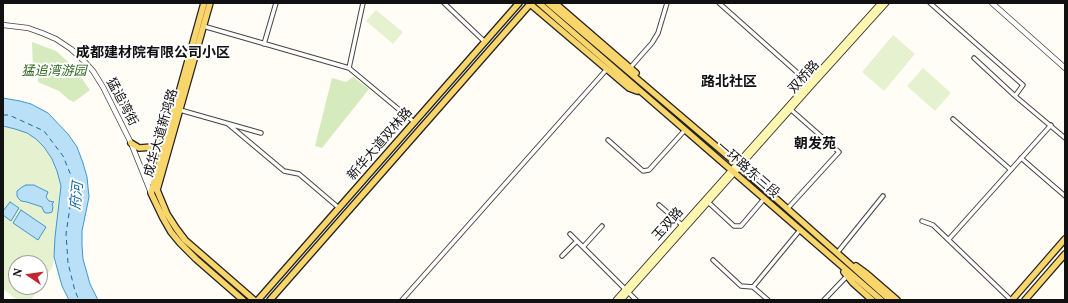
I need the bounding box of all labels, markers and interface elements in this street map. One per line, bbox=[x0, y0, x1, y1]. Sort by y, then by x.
district label: 成都建材院有限公司小区 bbox=[76, 45, 230, 61]
street label: 双桥路 bbox=[785, 57, 823, 97]
park label: 猛追湾游园 bbox=[22, 63, 86, 79]
district label: 路北社区 bbox=[701, 74, 757, 90]
street label: 猛追湾街 bbox=[103, 75, 141, 129]
street label: 成华大道新鸿路 bbox=[141, 87, 181, 179]
street label: 新华大道双林路 bbox=[344, 105, 416, 183]
district label: 朝发苑 bbox=[794, 136, 836, 152]
street label: 一环路东三段 bbox=[713, 139, 783, 201]
water label: 府河 bbox=[67, 181, 87, 211]
street label: 玉双路 bbox=[649, 204, 687, 244]
north arrow bbox=[8, 255, 48, 295]
text: N bbox=[10, 267, 25, 278]

